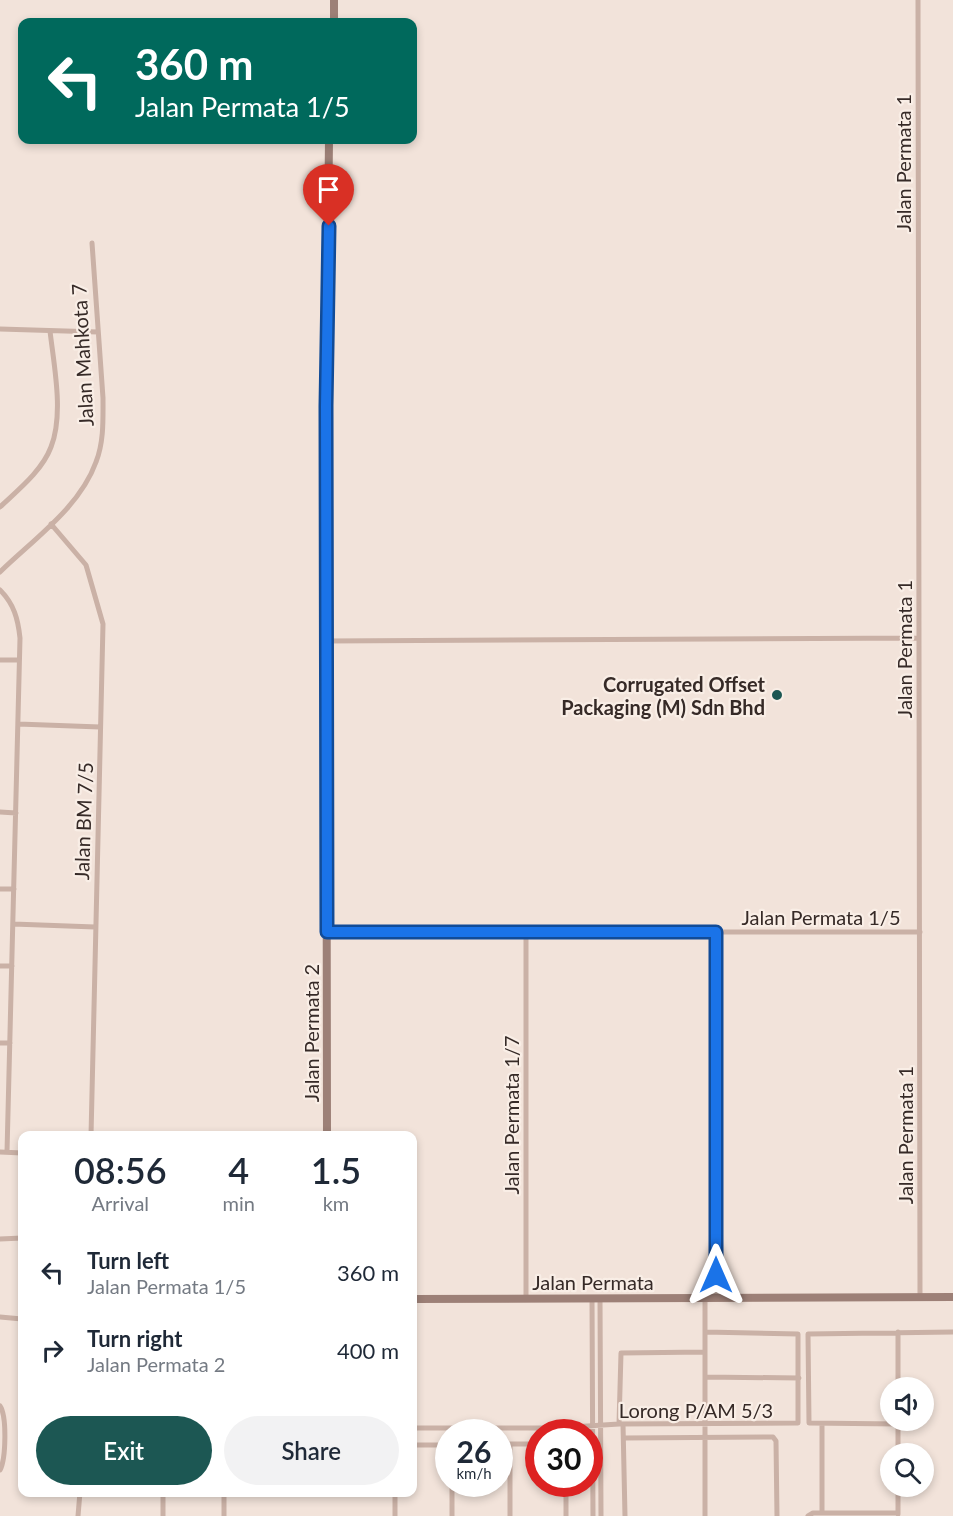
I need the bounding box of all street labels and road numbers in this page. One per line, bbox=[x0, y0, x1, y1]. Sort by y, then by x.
street label: Jalan Permata 1 bbox=[891, 94, 915, 232]
street label: Jalan Mahkota 7 bbox=[66, 283, 98, 427]
street label: Jalan Permata 1 bbox=[892, 580, 916, 718]
street label: Jalan BM 7/5 bbox=[69, 762, 97, 880]
street label: Jalan Permata 1/5 bbox=[742, 905, 900, 929]
street label: Jalan Permata 2 bbox=[299, 964, 323, 1102]
street label: Jalan Permata 1/7 bbox=[499, 1036, 523, 1194]
street label: Jalan Permata 1 bbox=[893, 1066, 917, 1204]
street label: Jalan Permata bbox=[532, 1270, 654, 1294]
street label: Lorong P/AM 5/3 bbox=[619, 1398, 773, 1422]

